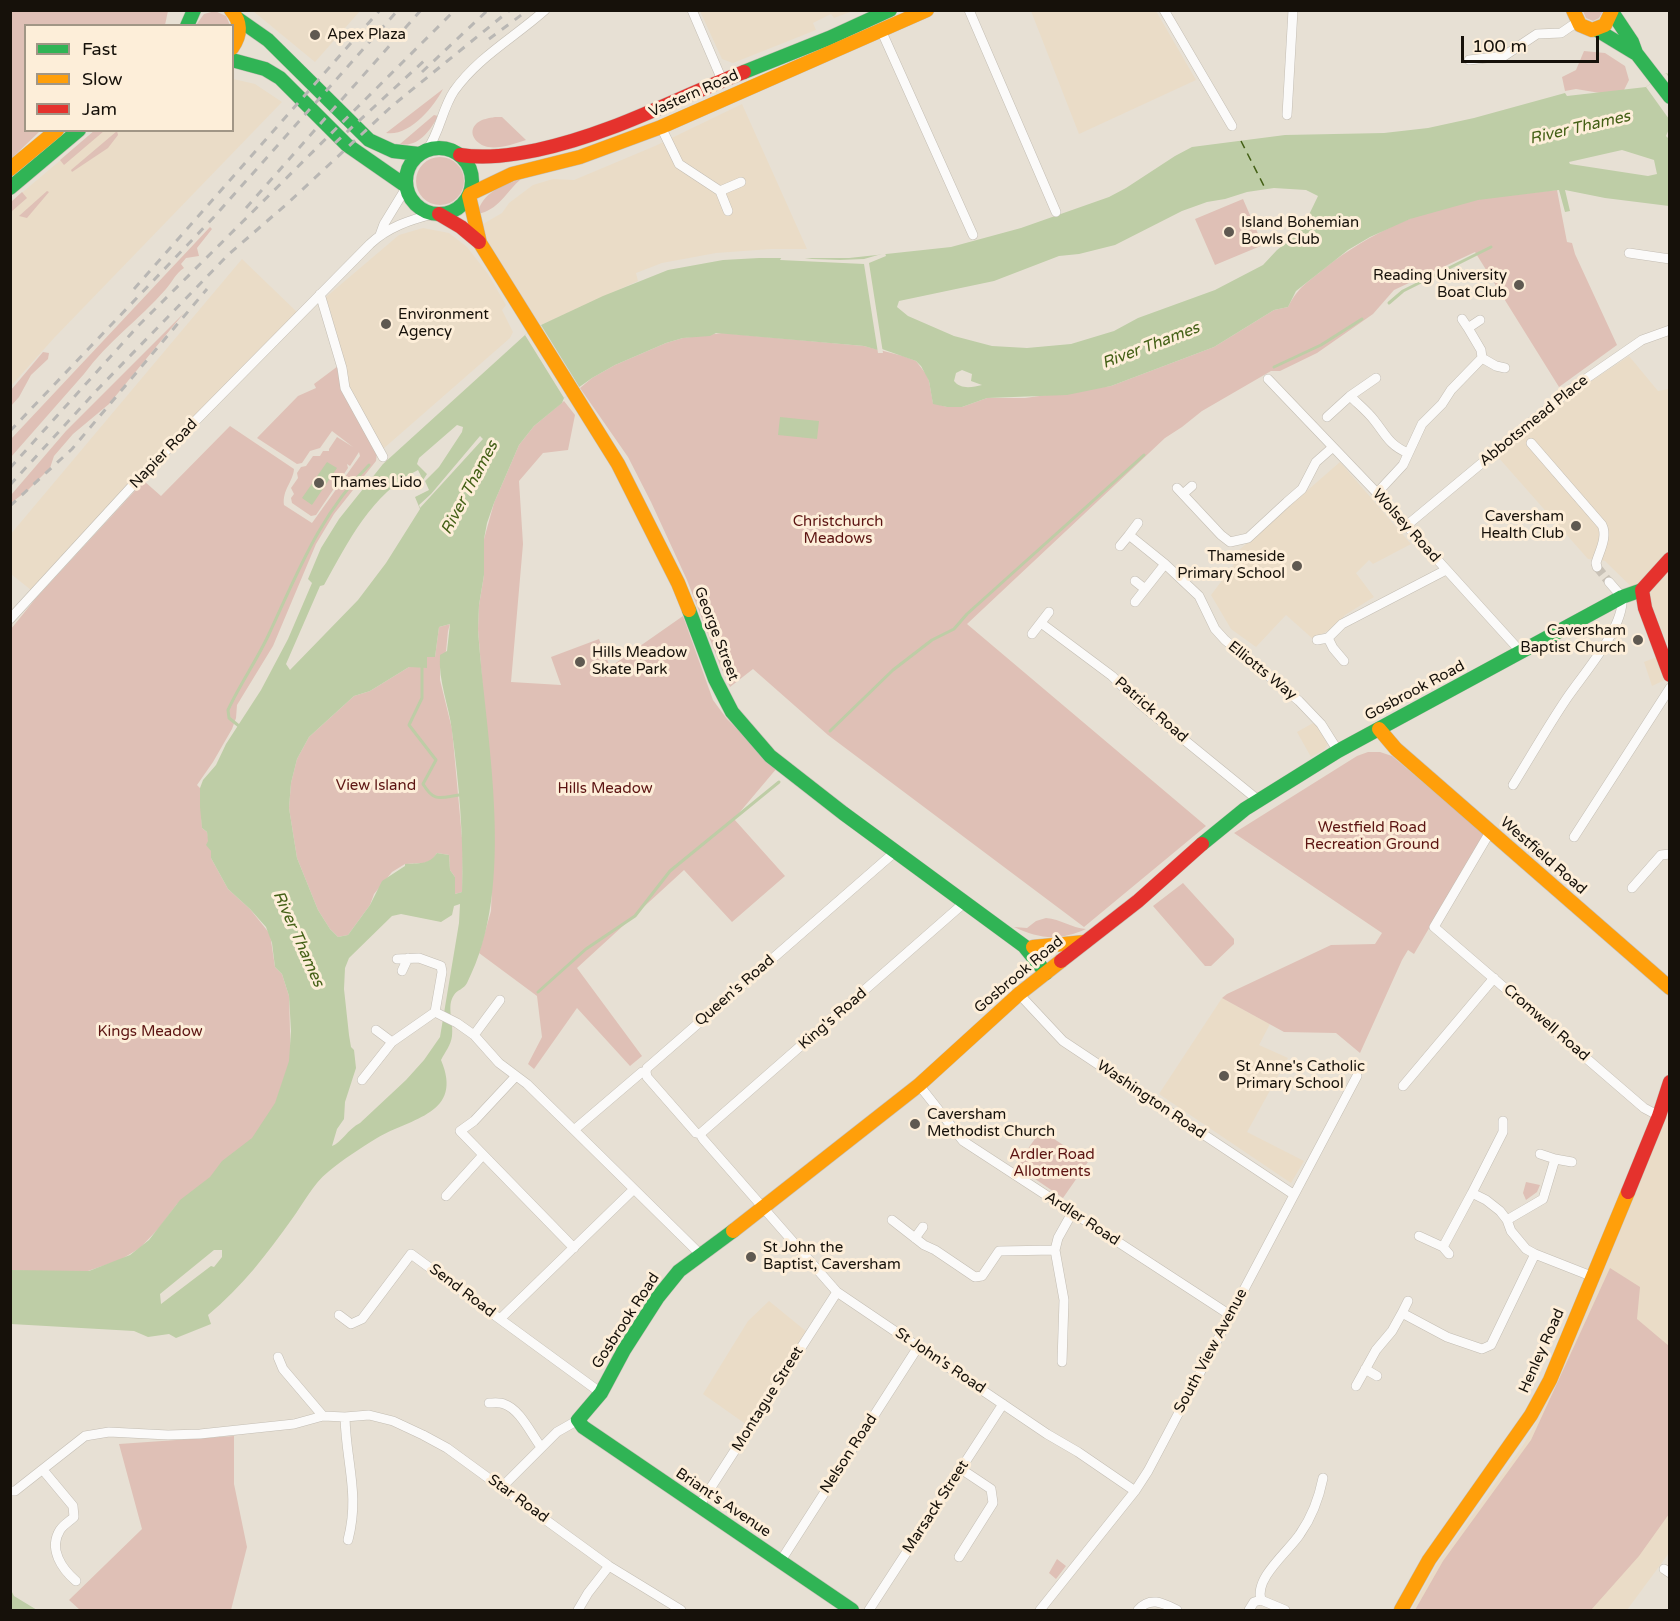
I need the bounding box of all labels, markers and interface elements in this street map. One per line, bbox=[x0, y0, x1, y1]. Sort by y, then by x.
legend bbox=[24, 24, 234, 132]
scale bar bbox=[1464, 24, 1602, 62]
place label: Apex Plaza bbox=[327, 26, 406, 44]
marker: Apex Plaza bbox=[308, 28, 322, 42]
text: 100 m bbox=[1472, 35, 1527, 57]
text: Fast bbox=[82, 38, 117, 60]
street label: Vastern Road bbox=[647, 66, 741, 122]
text: Slow bbox=[82, 68, 123, 90]
text: Jam bbox=[82, 98, 117, 120]
water label: River Thames bbox=[1528, 107, 1632, 149]
place label: Island Bohemian Bowls Club bbox=[1241, 214, 1359, 249]
marker: Island Bohemian Bowls Club bbox=[1222, 225, 1236, 239]
place label: Reading University Boat Club bbox=[1373, 267, 1507, 302]
marker: Reading University Boat Club bbox=[1512, 278, 1526, 292]
place label: Environment Agency bbox=[398, 306, 489, 341]
marker: Environment Agency bbox=[379, 317, 393, 331]
water label: River Thames bbox=[1100, 319, 1202, 373]
street label: Abbotsmead Place bbox=[1476, 372, 1592, 470]
street label: Napier Road bbox=[126, 416, 202, 492]
water label: River Thames bbox=[437, 438, 503, 538]
place label: Thames Lido bbox=[331, 474, 422, 492]
marker: Thames Lido bbox=[312, 476, 326, 490]
street label: Wolsey Road bbox=[1368, 486, 1444, 566]
place label: Caversham Health Club bbox=[1481, 508, 1564, 543]
park label: Christchurch Meadows bbox=[793, 513, 883, 548]
marker: Caversham Health Club bbox=[1569, 519, 1583, 533]
place label: Thameside Primary School bbox=[1177, 548, 1285, 583]
marker: Thameside Primary School bbox=[1290, 559, 1304, 573]
street label: George Street bbox=[690, 584, 742, 684]
place label: Caversham Baptist Church bbox=[1520, 622, 1626, 657]
marker: Caversham Baptist Church bbox=[1631, 633, 1645, 647]
street label: Elliotts Way bbox=[1224, 638, 1300, 704]
place label: Hills Meadow Skate Park bbox=[592, 644, 687, 679]
marker: Hills Meadow Skate Park bbox=[573, 655, 587, 669]
street label: Gosbrook Road bbox=[1362, 657, 1468, 725]
street label: Patrick Road bbox=[1111, 673, 1191, 747]
park label: View Island bbox=[336, 777, 416, 795]
park label: Hills Meadow bbox=[557, 780, 653, 798]
street label: Westfield Road bbox=[1496, 814, 1590, 898]
park label: Westfield Road Recreation Ground bbox=[1305, 819, 1439, 854]
water label: River Thames bbox=[268, 888, 328, 990]
street label: Gosbrook Road bbox=[971, 933, 1067, 1017]
street label: Queen's Road bbox=[692, 952, 778, 1030]
street label: Cromwell Road bbox=[1499, 981, 1593, 1065]
street label: King's Road bbox=[795, 984, 871, 1054]
park label: Kings Meadow bbox=[97, 1023, 203, 1041]
street label: Washington Road bbox=[1093, 1057, 1209, 1143]
place label: St Anne's Catholic Primary School bbox=[1236, 1058, 1365, 1093]
marker: St Anne's Catholic Primary School bbox=[1217, 1069, 1231, 1083]
place label: Caversham Methodist Church bbox=[927, 1106, 1055, 1141]
marker: Caversham Methodist Church bbox=[908, 1117, 922, 1131]
park label: Ardler Road Allotments bbox=[1009, 1146, 1095, 1181]
street label: Ardler Road bbox=[1041, 1188, 1123, 1250]
place label: St John the Baptist, Caversham bbox=[763, 1239, 901, 1274]
marker: St John the Baptist, Caversham bbox=[744, 1250, 758, 1264]
street label: Send Road bbox=[425, 1260, 499, 1322]
street label: Gosbrook Road bbox=[588, 1270, 664, 1372]
street label: South View Avenue bbox=[1171, 1286, 1251, 1416]
street label: Henley Road bbox=[1515, 1306, 1569, 1396]
street label: St John's Road bbox=[891, 1324, 989, 1398]
street label: Montague Street bbox=[728, 1343, 808, 1455]
street label: Nelson Road bbox=[817, 1411, 881, 1497]
street label: Marsack Street bbox=[899, 1457, 973, 1557]
street label: Briant's Avenue bbox=[672, 1465, 774, 1541]
street label: Star Road bbox=[484, 1471, 552, 1527]

